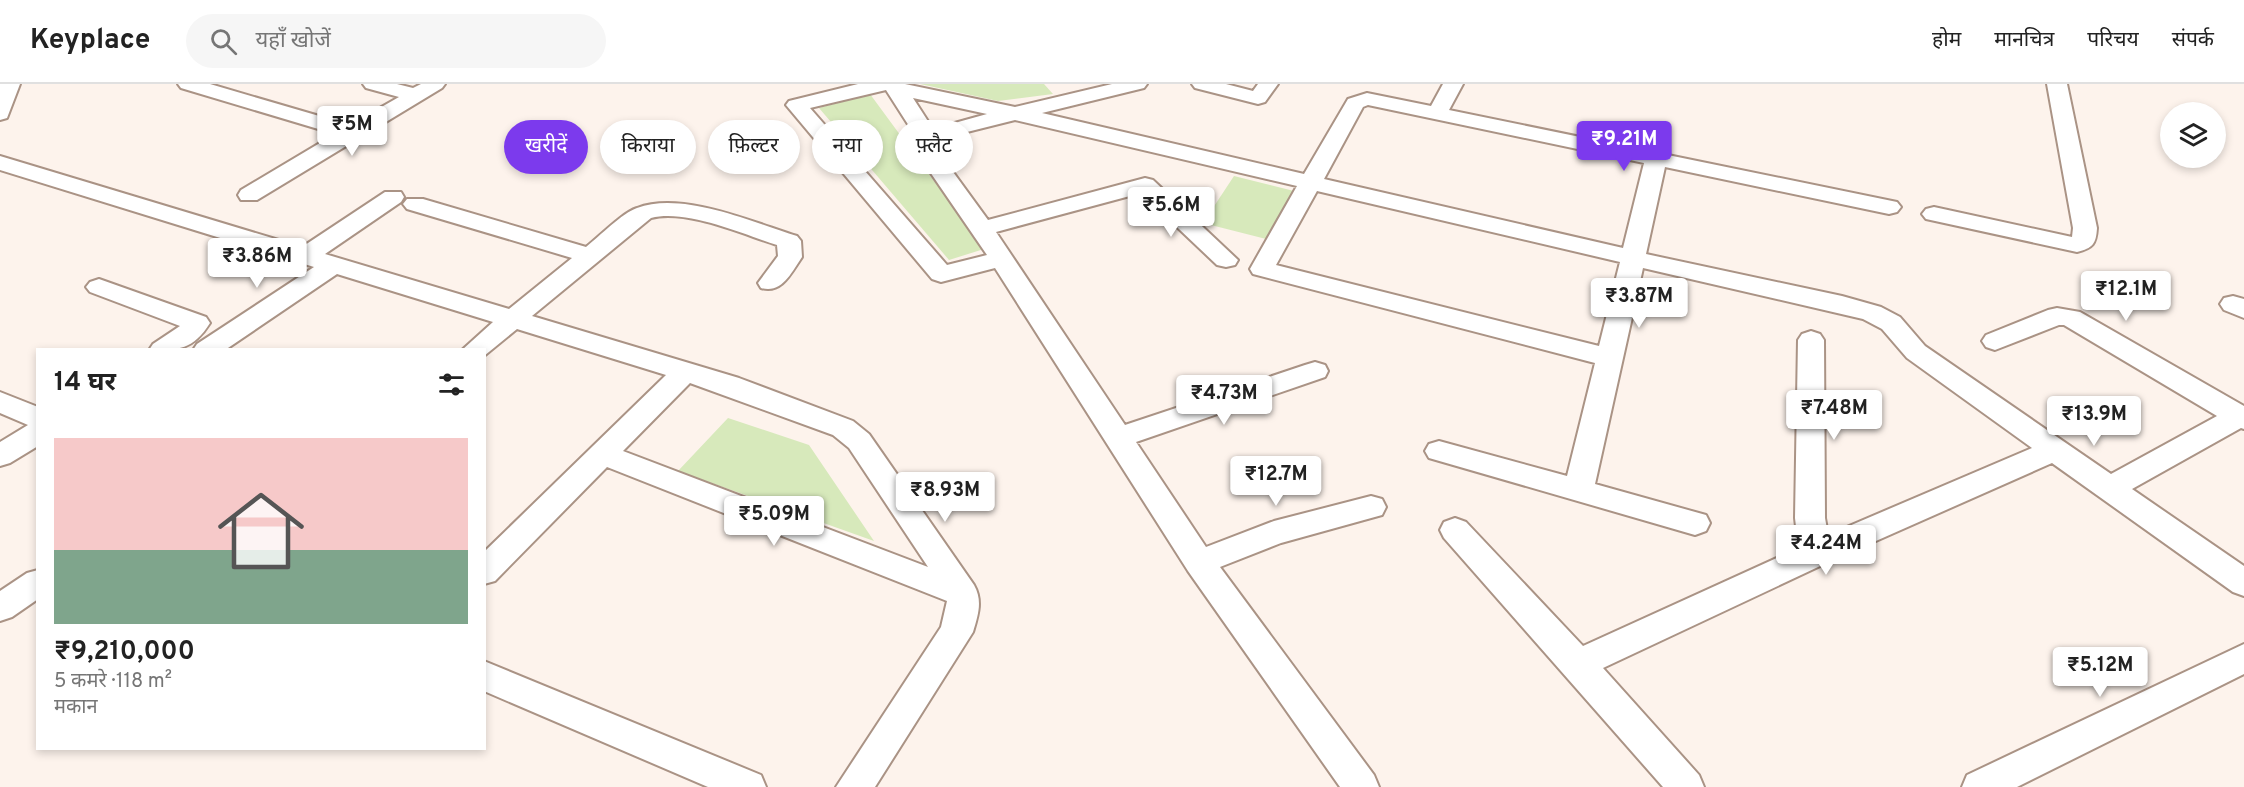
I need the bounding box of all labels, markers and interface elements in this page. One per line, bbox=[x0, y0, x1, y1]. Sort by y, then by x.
search box bbox=[186, 14, 606, 68]
text: Keyplace bbox=[30, 23, 150, 59]
icon: search bbox=[207, 25, 240, 58]
text: होम bbox=[1932, 27, 1961, 54]
text: मानचित्र bbox=[1994, 27, 2054, 54]
text: परिचय bbox=[2087, 27, 2139, 54]
text: संपर्क bbox=[2172, 27, 2214, 54]
text: यहाँ खोजें bbox=[255, 28, 331, 55]
map controls bbox=[2160, 102, 2226, 168]
button: layers bbox=[2160, 102, 2226, 168]
pin: ₹5M bbox=[323, 106, 381, 157]
text: ₹5M bbox=[331, 112, 373, 138]
chip: खरीदें bbox=[504, 120, 588, 174]
chip: किराया bbox=[600, 120, 696, 174]
chip: फ़िल्टर bbox=[708, 120, 800, 174]
chip: नया bbox=[812, 120, 883, 174]
chip: फ़्लैट bbox=[895, 120, 973, 174]
pin: ₹9.21M bbox=[1575, 121, 1673, 172]
text: ₹9.21M bbox=[1591, 127, 1657, 153]
pin: ₹5.6M bbox=[1129, 187, 1213, 238]
text: ₹5.6M bbox=[1142, 193, 1200, 219]
pin: ₹3.86M bbox=[208, 238, 306, 289]
text: ₹3.86M bbox=[222, 244, 292, 270]
pin: ₹12.1M bbox=[2077, 271, 2175, 322]
text: ₹12.1M bbox=[2095, 277, 2157, 303]
pin: ₹3.87M bbox=[1590, 278, 1688, 329]
text: ₹3.87M bbox=[1605, 284, 1673, 310]
text: 14 घर bbox=[54, 367, 116, 400]
icon: filters bbox=[435, 368, 468, 401]
pin: ₹4.73M bbox=[1175, 375, 1273, 426]
text: ₹4.73M bbox=[1190, 381, 1258, 407]
pin: ₹7.48M bbox=[1785, 390, 1883, 441]
text: ₹7.48M bbox=[1800, 396, 1868, 422]
pin: ₹13.9M bbox=[2045, 396, 2143, 447]
text: ₹13.9M bbox=[2061, 402, 2127, 428]
pin: ₹12.7M bbox=[1227, 456, 1325, 507]
text: ₹12.7M bbox=[1244, 462, 1308, 488]
pin: ₹8.93M bbox=[896, 472, 994, 523]
icon: home bbox=[207, 477, 315, 585]
text: ₹8.93M bbox=[910, 478, 980, 504]
pin: ₹5.09M bbox=[725, 496, 823, 547]
text: ₹5.09M bbox=[738, 502, 810, 528]
pin: ₹4.24M bbox=[1777, 525, 1875, 576]
text: ₹4.24M bbox=[1790, 531, 1862, 557]
text: ₹9,210,000 bbox=[54, 636, 195, 669]
pin: ₹5.12M bbox=[2051, 647, 2149, 698]
text: ₹5.12M bbox=[2067, 653, 2133, 679]
text: 5 कमरे · 118 m² bbox=[54, 669, 172, 695]
text: मकान bbox=[54, 695, 98, 721]

